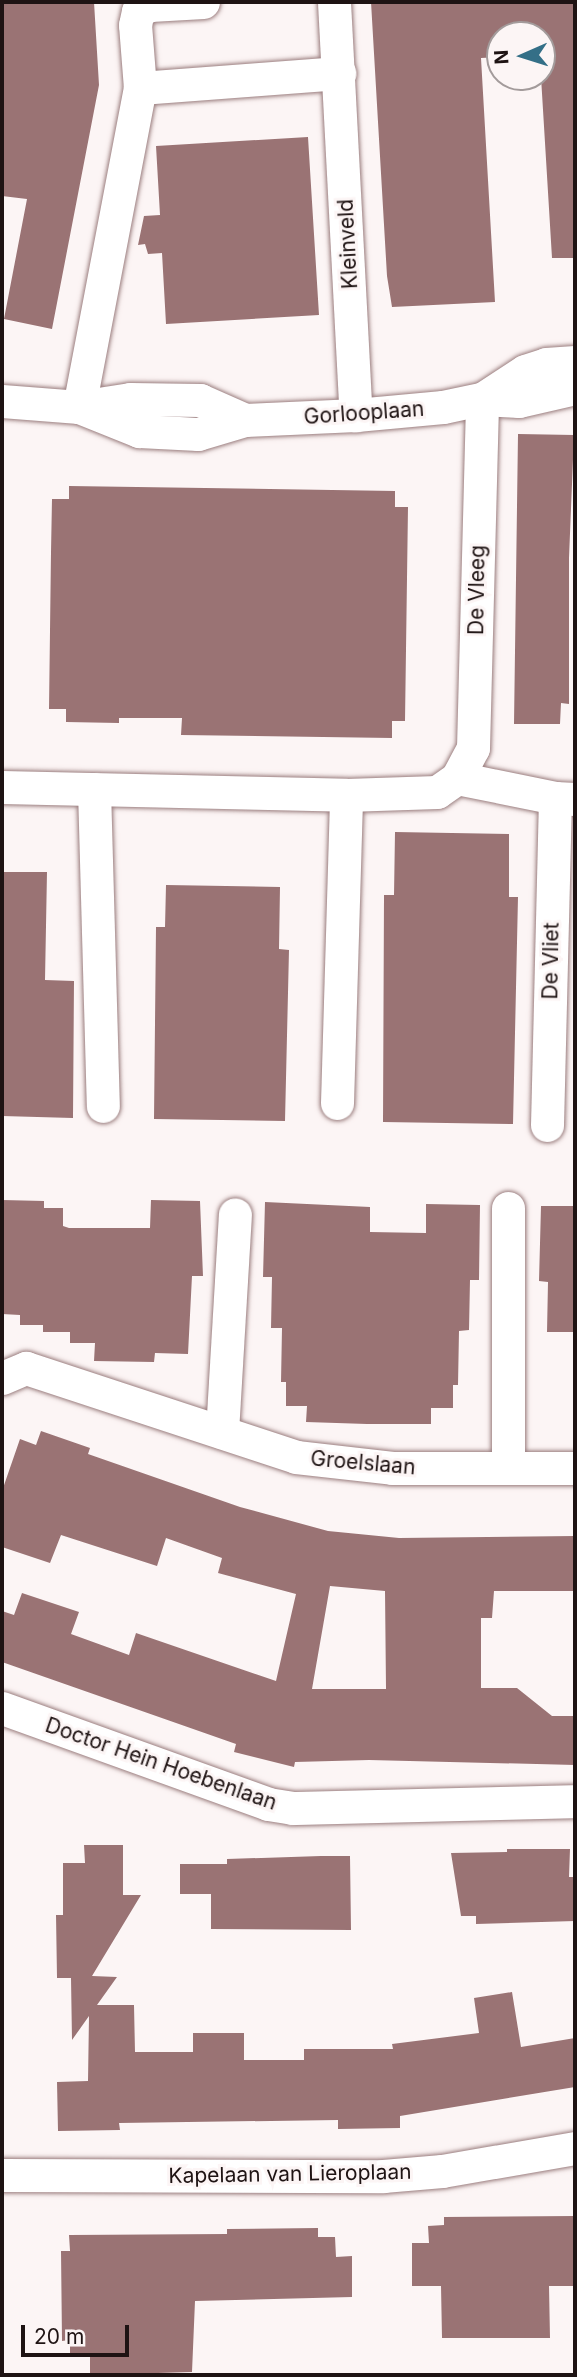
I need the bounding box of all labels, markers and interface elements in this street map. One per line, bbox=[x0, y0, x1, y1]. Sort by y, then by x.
north arrow bbox=[486, 21, 556, 91]
text: N bbox=[490, 49, 513, 65]
street label: Kleinveld bbox=[333, 198, 363, 290]
street label: Gorlooplaan bbox=[303, 396, 425, 430]
street label: De Vleeg bbox=[464, 545, 490, 635]
street label: De Vliet bbox=[538, 922, 564, 1000]
street label: Groelslaan bbox=[309, 1446, 417, 1480]
street label: Doctor Hein Hoebenlaan bbox=[42, 1713, 280, 1815]
street label: Kapelaan van Lieroplaan bbox=[168, 2159, 412, 2189]
scale bar bbox=[24, 2310, 133, 2354]
text: 20 m bbox=[34, 2324, 84, 2349]

